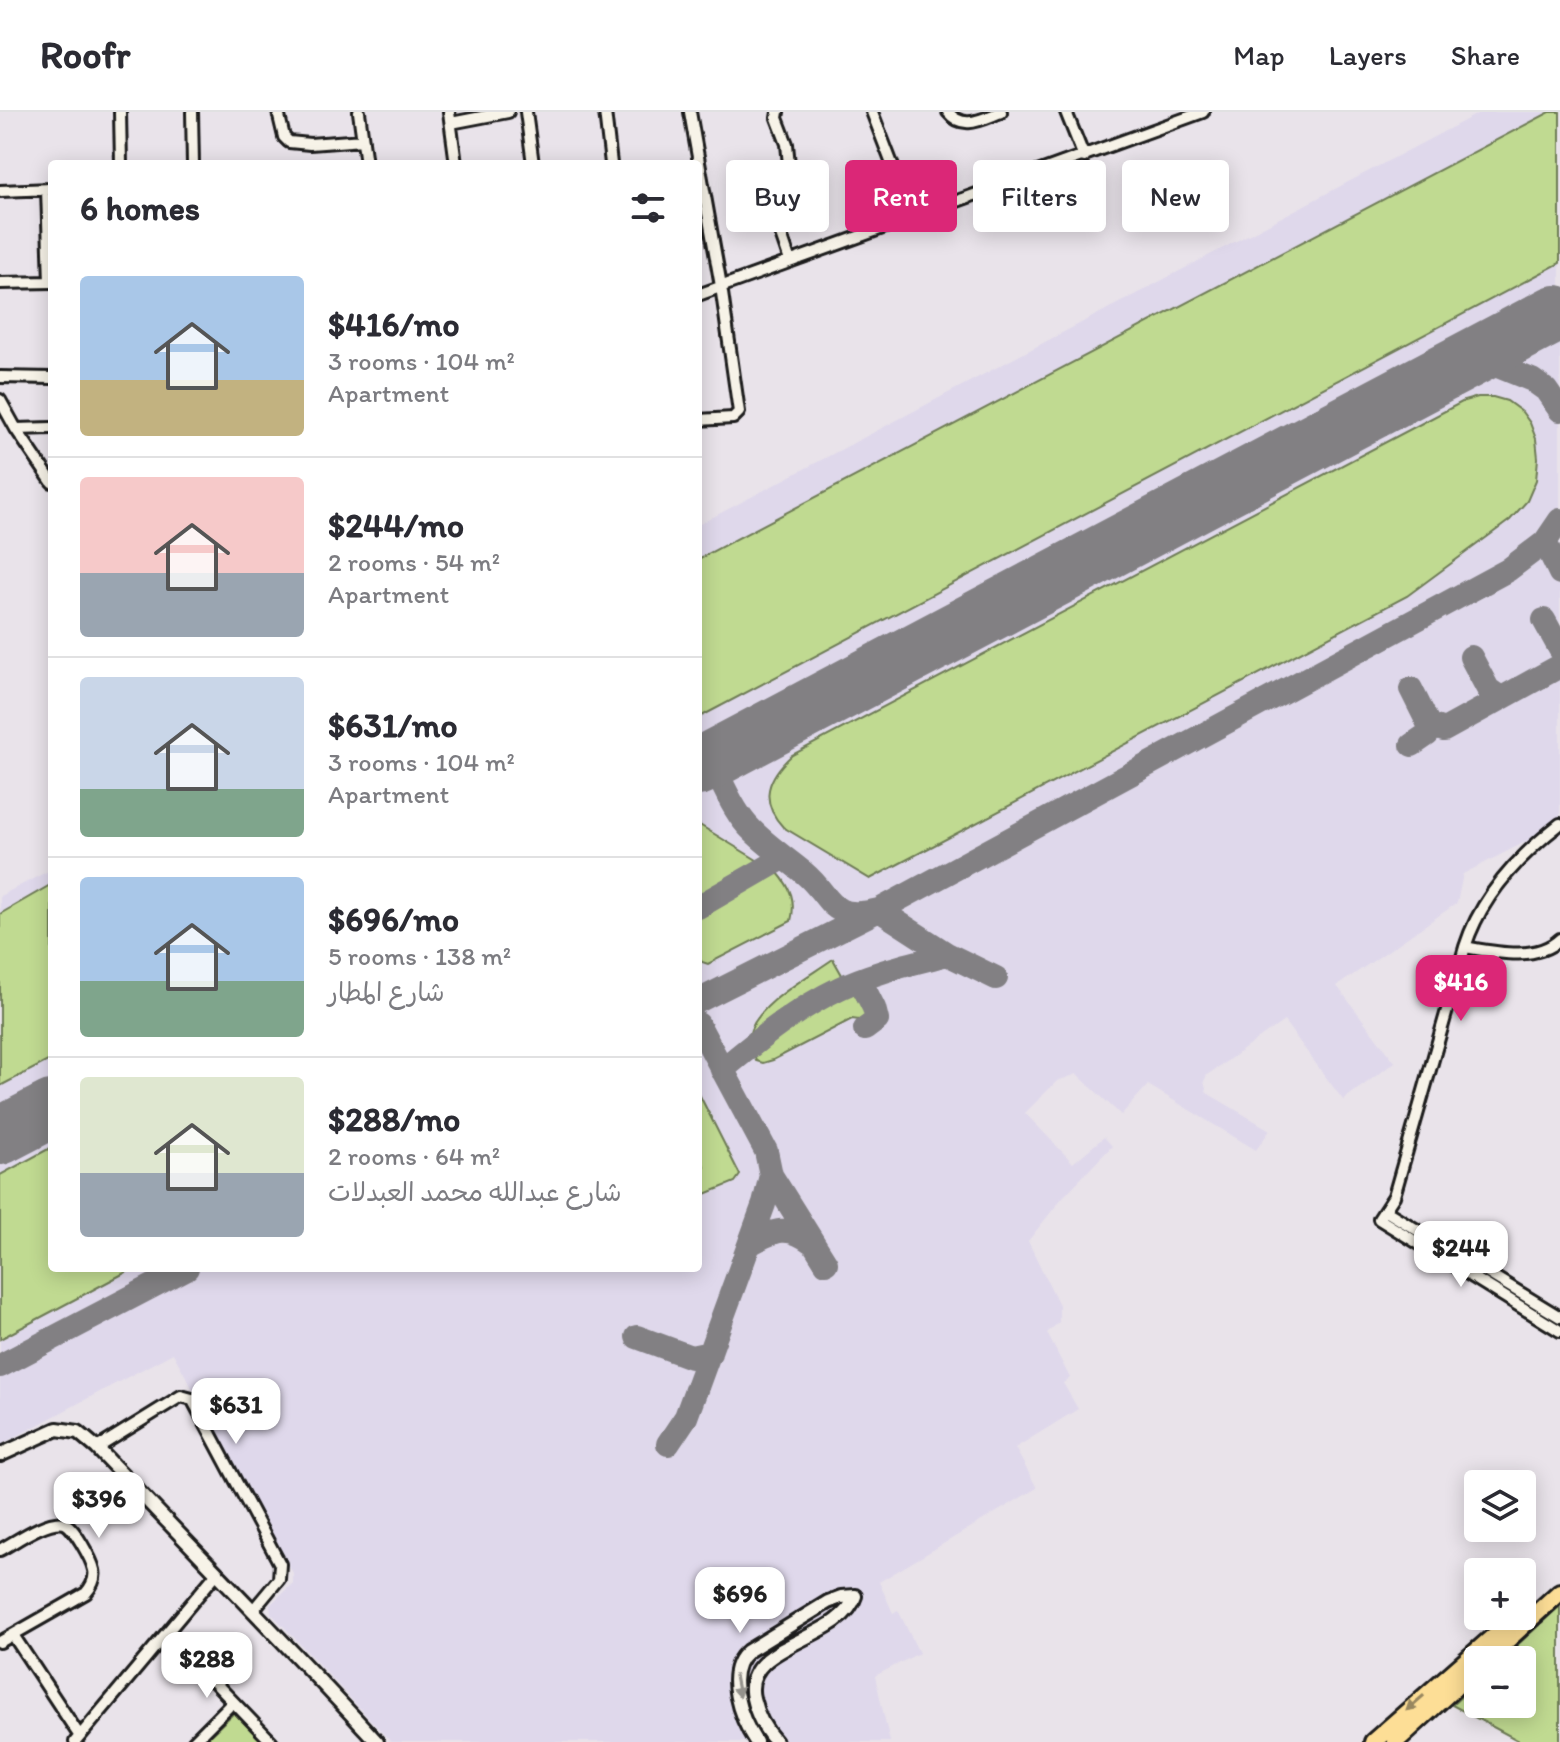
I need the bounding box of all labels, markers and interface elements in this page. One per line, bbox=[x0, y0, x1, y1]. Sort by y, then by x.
text: Roofr bbox=[40, 32, 130, 78]
text: Map bbox=[1233, 38, 1285, 72]
text: Layers bbox=[1329, 38, 1407, 72]
text: Share bbox=[1451, 38, 1520, 72]
chip: Buy bbox=[726, 160, 829, 232]
chip: Rent bbox=[845, 160, 957, 232]
chip: Filters bbox=[973, 160, 1106, 232]
chip: New bbox=[1122, 160, 1229, 232]
icon: filters bbox=[626, 186, 670, 230]
text: 6 homes bbox=[80, 188, 200, 229]
text: $416/mo bbox=[328, 304, 460, 345]
icon: home bbox=[144, 308, 240, 404]
text: 3 rooms · 104 m² bbox=[328, 345, 515, 377]
text: Apartment bbox=[328, 377, 449, 409]
text: $244/mo bbox=[328, 505, 464, 546]
icon: home bbox=[144, 509, 240, 605]
text: 2 rooms · 54 m² bbox=[328, 546, 500, 578]
text: Apartment bbox=[328, 578, 449, 610]
text: $631/mo bbox=[328, 705, 458, 746]
icon: home bbox=[144, 709, 240, 805]
text: 3 rooms · 104 m² bbox=[328, 746, 515, 778]
text: Apartment bbox=[328, 778, 449, 810]
text: $696/mo bbox=[328, 899, 459, 940]
icon: home bbox=[144, 909, 240, 1005]
text: 5 rooms · 138 m² bbox=[328, 940, 511, 972]
pin: $416 bbox=[1414, 955, 1508, 1023]
text: $416 bbox=[1434, 965, 1488, 997]
text: شارع المطار bbox=[328, 976, 445, 1008]
text: $288/mo bbox=[328, 1099, 461, 1140]
icon: home bbox=[144, 1109, 240, 1205]
text: 2 rooms · 64 m² bbox=[328, 1140, 500, 1172]
text: شارع عبدالله محمد العبدلات bbox=[328, 1176, 622, 1208]
pin: $244 bbox=[1414, 1221, 1508, 1289]
text: $244 bbox=[1432, 1231, 1490, 1263]
pin: $631 bbox=[189, 1378, 283, 1446]
text: $631 bbox=[209, 1388, 263, 1420]
map controls bbox=[1464, 1470, 1536, 1718]
button: layers bbox=[1464, 1470, 1536, 1542]
pin: $396 bbox=[52, 1472, 146, 1540]
text: $396 bbox=[72, 1482, 126, 1514]
button: + bbox=[1464, 1558, 1536, 1630]
pin: $696 bbox=[693, 1567, 787, 1635]
text: $696 bbox=[713, 1577, 767, 1609]
pin: $288 bbox=[160, 1632, 254, 1700]
text: $288 bbox=[179, 1642, 235, 1674]
button: − bbox=[1464, 1646, 1536, 1718]
one-way arrow bbox=[731, 1674, 744, 1699]
one-way arrow bbox=[1406, 1694, 1426, 1711]

